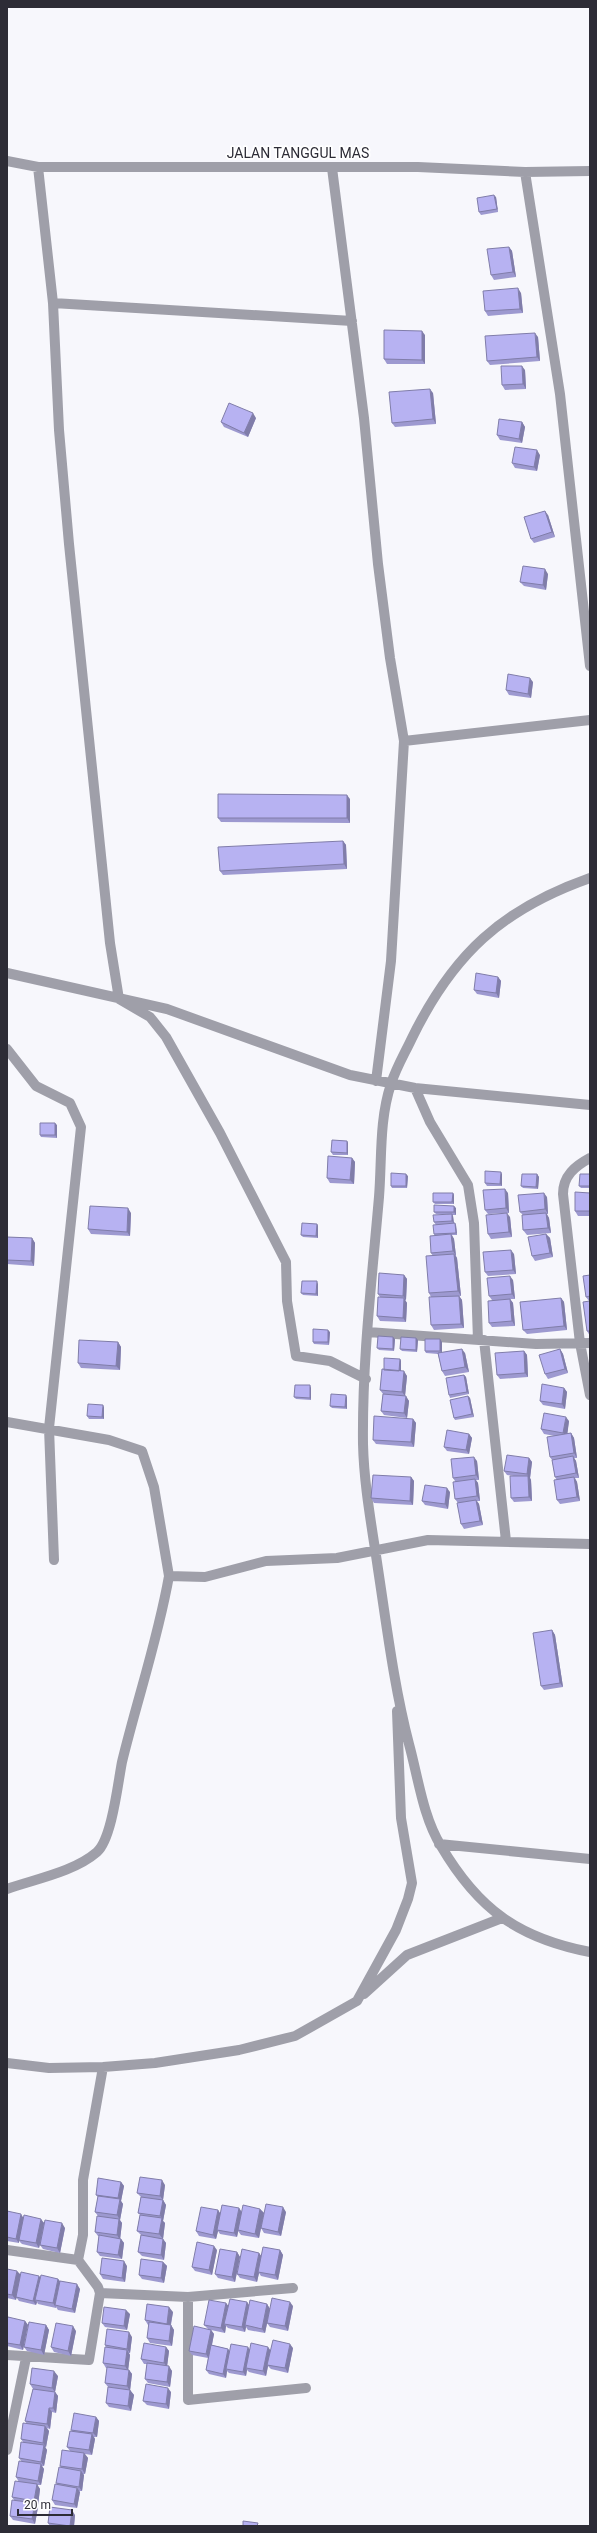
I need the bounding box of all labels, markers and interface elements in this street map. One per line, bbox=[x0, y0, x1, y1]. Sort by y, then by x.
street label: JALAN TANGGUL MAS bbox=[227, 145, 369, 161]
scale bar bbox=[18, 2491, 72, 2517]
text: 20 m bbox=[24, 2498, 51, 2512]

